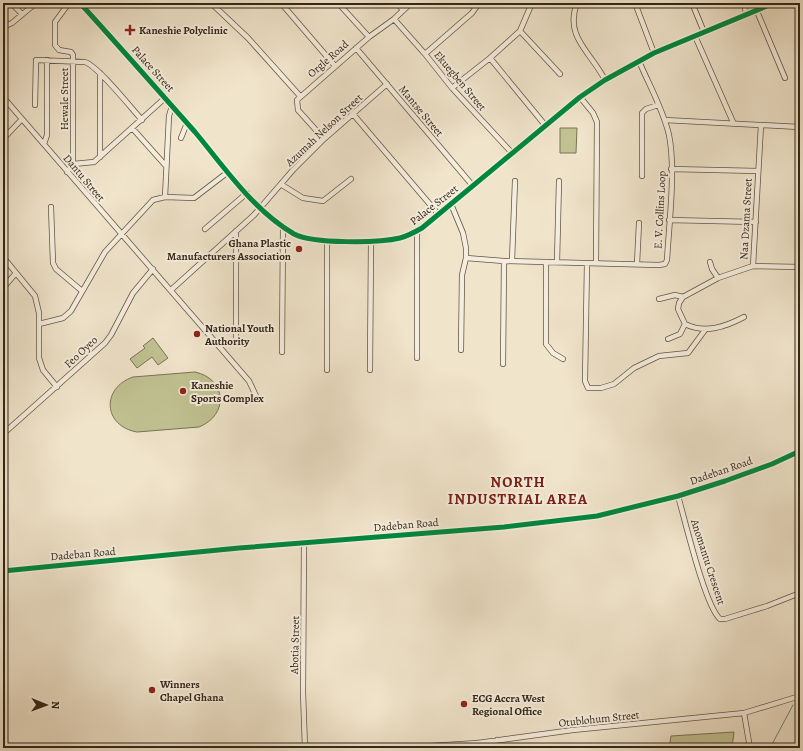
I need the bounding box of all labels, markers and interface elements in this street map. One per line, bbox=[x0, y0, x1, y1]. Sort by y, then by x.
place label: Kaneshie Polyclinic bbox=[139, 23, 228, 38]
marker: Kaneshie Polyclinic bbox=[124, 24, 136, 36]
street label: Orgle Road bbox=[304, 37, 352, 81]
street label: Palace Street bbox=[128, 43, 178, 96]
street label: Ekuegben Street bbox=[430, 48, 490, 114]
street label: Hewale Street bbox=[57, 67, 72, 130]
street label: Mantse Street bbox=[395, 82, 447, 140]
street label: Azumah Nelson Street bbox=[282, 90, 366, 170]
street label: Dantu Street bbox=[60, 151, 109, 205]
street label: E. V. Collins Loop bbox=[650, 170, 670, 250]
street label: Naa Dzama Street bbox=[736, 178, 756, 260]
street label: Palace Street bbox=[407, 181, 462, 229]
place label: Ghana Plastic Manufacturers Association bbox=[167, 236, 291, 264]
marker: Ghana Plastic Manufacturers Association bbox=[294, 244, 304, 254]
place label: National Youth Authority bbox=[204, 321, 274, 349]
marker: National Youth Authority bbox=[192, 329, 202, 339]
street label: Feo Oyeo bbox=[61, 332, 101, 371]
place label: Kaneshie Sports Complex bbox=[191, 378, 264, 406]
marker: Kaneshie Sports Complex bbox=[178, 386, 188, 396]
street label: Dadeban Road bbox=[688, 453, 755, 489]
district label: NORTH INDUSTRIAL AREA bbox=[448, 472, 588, 509]
street label: Dadeban Road bbox=[373, 515, 439, 535]
street label: Anomantu Crescent bbox=[687, 516, 729, 607]
street label: Dadeban Road bbox=[50, 544, 116, 564]
street label: Abotia Street bbox=[287, 615, 303, 675]
place label: Winners Chapel Ghana bbox=[159, 677, 224, 705]
north arrow bbox=[26, 685, 66, 725]
marker: Winners Chapel Ghana bbox=[147, 685, 157, 695]
place label: ECG Accra West Regional Office bbox=[472, 691, 545, 719]
marker: ECG Accra West Regional Office bbox=[459, 699, 469, 709]
text: N bbox=[48, 701, 63, 709]
street label: Otublohum Street bbox=[558, 707, 640, 731]

